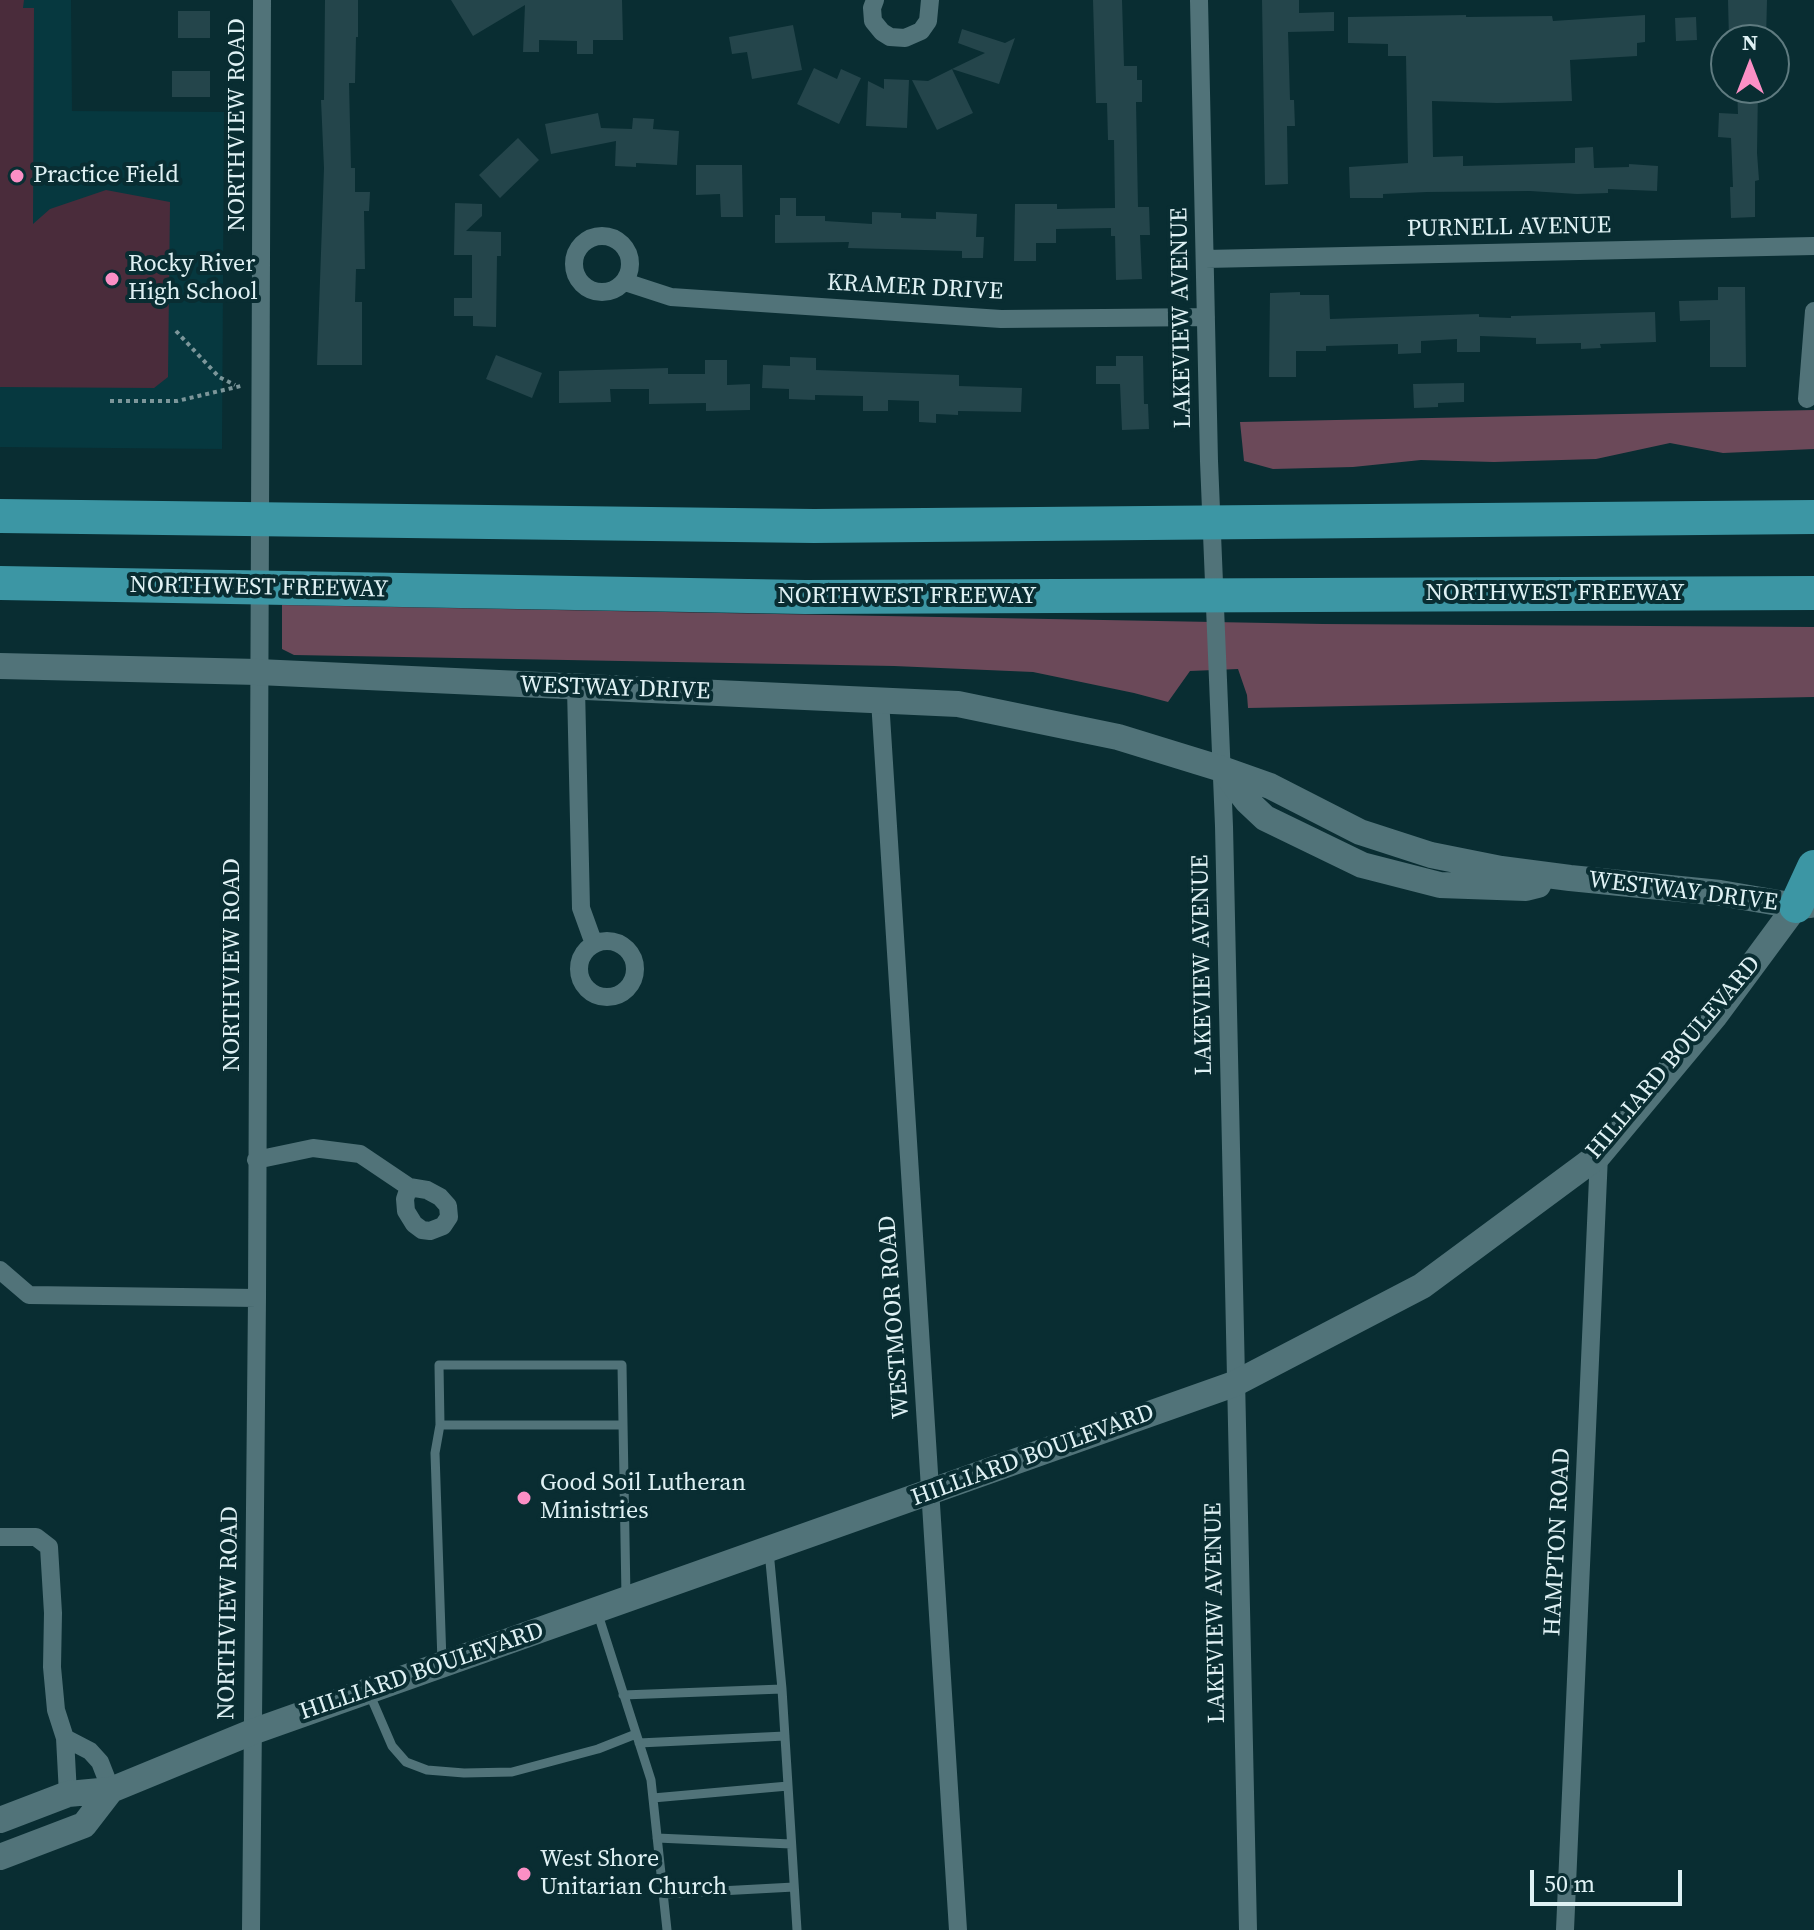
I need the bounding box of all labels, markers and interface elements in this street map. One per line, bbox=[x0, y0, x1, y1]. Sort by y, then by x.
street label: NORTHVIEW ROAD bbox=[224, 18, 252, 232]
north arrow bbox=[1710, 24, 1790, 104]
text: N bbox=[1742, 27, 1758, 57]
place label: Practice Field bbox=[33, 162, 179, 190]
marker: Practice Field bbox=[8, 167, 26, 185]
street label: LAKEVIEW AVENUE bbox=[1166, 207, 1198, 429]
street label: PURNELL AVENUE bbox=[1407, 212, 1611, 244]
place label: Rocky River High School bbox=[128, 251, 258, 307]
street label: KRAMER DRIVE bbox=[826, 269, 1004, 307]
marker: Rocky River High School bbox=[103, 270, 121, 288]
street label: NORTHWEST FREEWAY bbox=[129, 571, 389, 605]
street label: NORTHWEST FREEWAY bbox=[1426, 580, 1684, 608]
street label: NORTHWEST FREEWAY bbox=[778, 583, 1036, 611]
street label: WESTWAY DRIVE bbox=[519, 671, 711, 707]
street label: LAKEVIEW AVENUE bbox=[1187, 854, 1219, 1076]
street label: NORTHVIEW ROAD bbox=[219, 858, 247, 1072]
street label: WESTWAY DRIVE bbox=[1587, 866, 1779, 918]
street label: HILLIARD BOULEVARD bbox=[1581, 951, 1767, 1165]
street label: WESTMOOR ROAD bbox=[874, 1214, 916, 1420]
street label: HILLIARD BOULEVARD bbox=[908, 1399, 1158, 1513]
street label: HAMPTON ROAD bbox=[1539, 1447, 1577, 1637]
place label: Good Soil Lutheran Ministries bbox=[540, 1470, 746, 1526]
marker: Good Soil Lutheran Ministries bbox=[515, 1489, 533, 1507]
street label: LAKEVIEW AVENUE bbox=[1200, 1502, 1232, 1724]
street label: NORTHVIEW ROAD bbox=[213, 1506, 245, 1720]
street label: HILLIARD BOULEVARD bbox=[296, 1617, 548, 1727]
place label: West Shore Unitarian Church bbox=[540, 1846, 727, 1902]
scale bar bbox=[1534, 1854, 1686, 1904]
marker: West Shore Unitarian Church bbox=[515, 1865, 533, 1883]
text: 50 m bbox=[1544, 1867, 1595, 1900]

